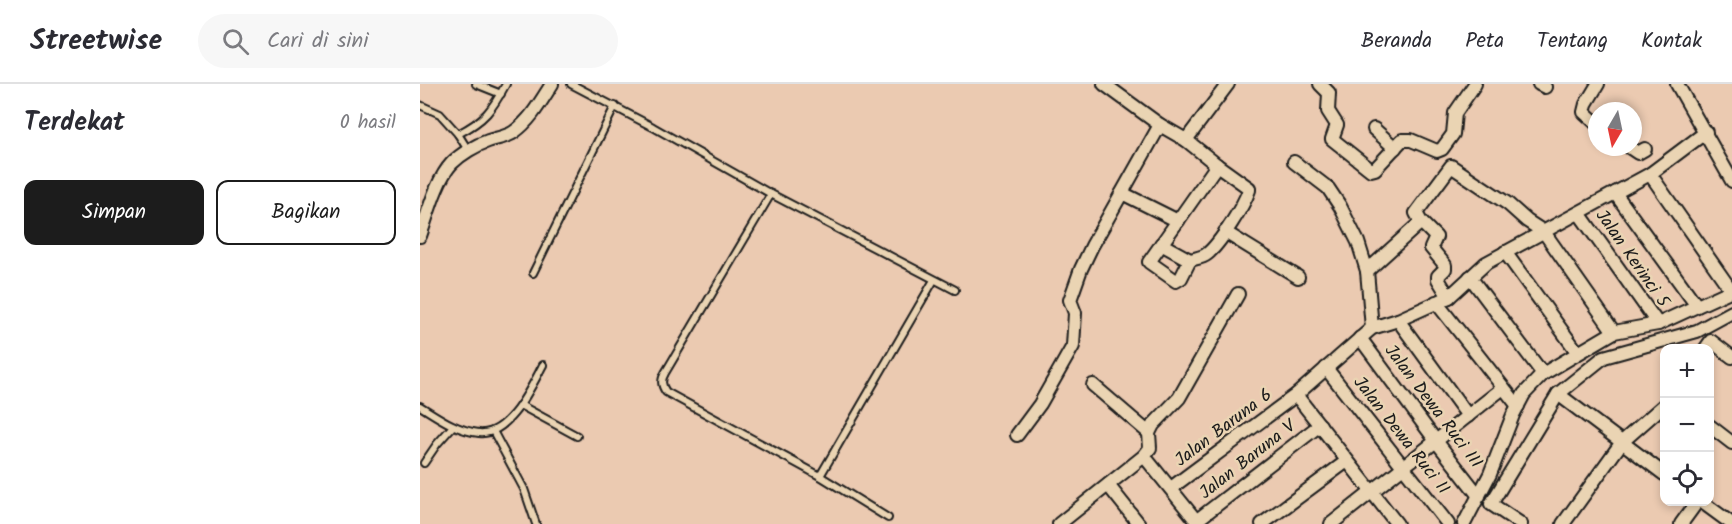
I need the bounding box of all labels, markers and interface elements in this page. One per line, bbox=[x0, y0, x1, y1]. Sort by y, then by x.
search box bbox=[198, 14, 618, 68]
text: Streetwise bbox=[30, 19, 162, 64]
text: Cari di sini bbox=[267, 24, 369, 59]
icon: search bbox=[219, 25, 252, 58]
text: Beranda bbox=[1361, 25, 1432, 58]
text: Peta bbox=[1465, 25, 1504, 58]
text: Tentang bbox=[1537, 25, 1608, 58]
text: Kontak bbox=[1641, 25, 1702, 58]
text: Terdekat bbox=[24, 102, 125, 144]
north arrow bbox=[1588, 102, 1642, 156]
text: 0 hasil bbox=[340, 107, 396, 139]
button: Simpan bbox=[24, 180, 204, 245]
button: Bagikan bbox=[216, 180, 396, 245]
street label: Jalan Kerinci 5 bbox=[1587, 204, 1677, 315]
street label: Jalan Dewa Ruci III bbox=[1380, 340, 1488, 472]
map controls bbox=[1660, 344, 1714, 506]
button: + bbox=[1660, 344, 1714, 398]
street label: Jalan Dewa Ruci II bbox=[1349, 372, 1455, 498]
street label: Jalan Baruna 6 bbox=[1169, 382, 1279, 475]
button: − bbox=[1660, 398, 1714, 452]
street label: Jalan Baruna V bbox=[1193, 412, 1304, 507]
button: locate bbox=[1660, 452, 1714, 506]

